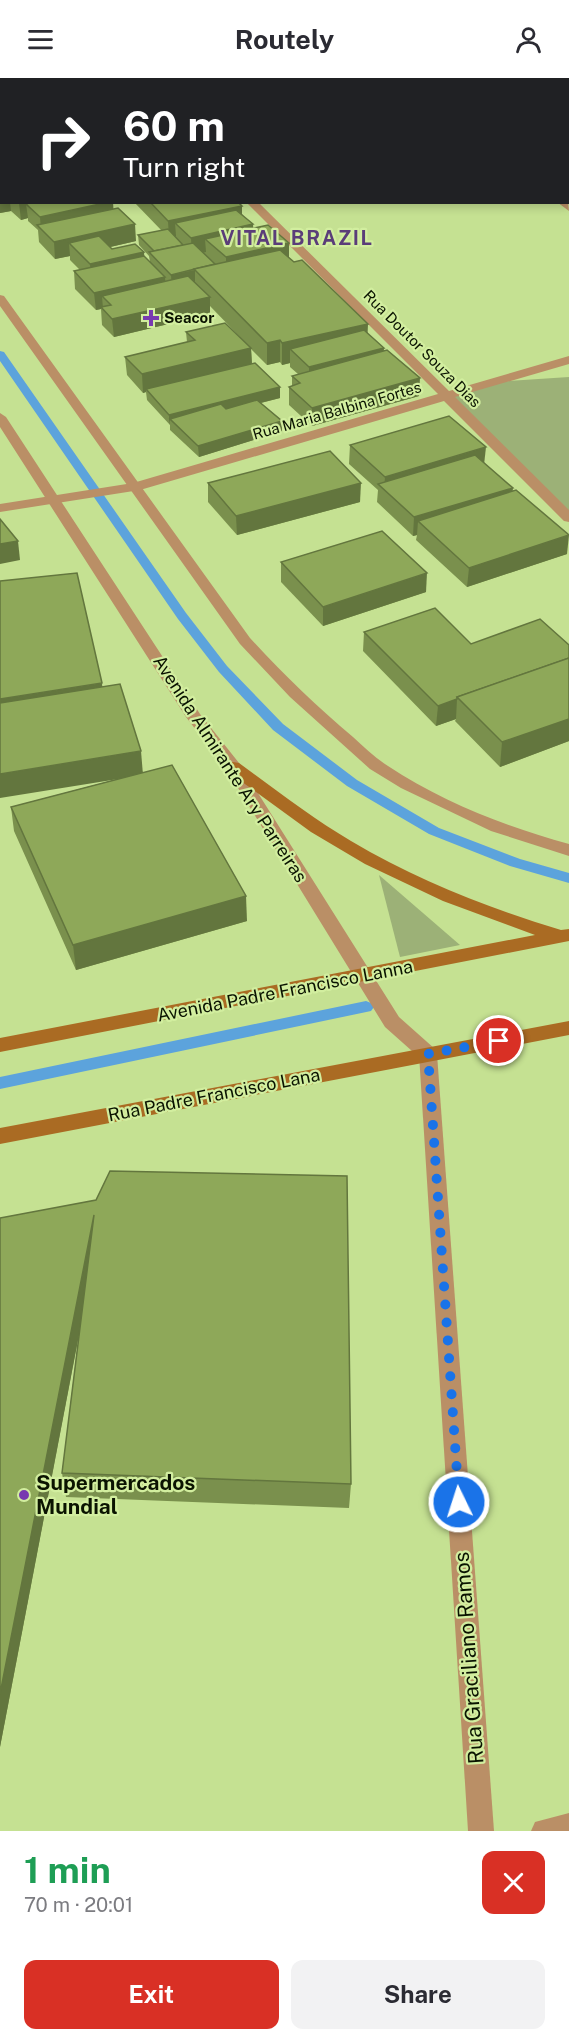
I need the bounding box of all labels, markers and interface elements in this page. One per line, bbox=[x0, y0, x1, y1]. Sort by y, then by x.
icon: menu bbox=[24, 23, 57, 56]
text: Routely bbox=[235, 23, 334, 55]
icon: person bbox=[512, 23, 545, 56]
text: 60 m bbox=[123, 101, 225, 150]
icon: right bbox=[24, 102, 102, 180]
text: Turn right bbox=[123, 151, 246, 183]
district label: VITAL BRAZIL bbox=[220, 226, 374, 250]
street label: Rua Doutor Souza Dias bbox=[360, 287, 484, 411]
marker: Seacor bbox=[142, 309, 160, 327]
place label: Seacor bbox=[164, 309, 214, 326]
street label: Rua Maria Balbina Fortes bbox=[251, 378, 423, 443]
street label: Avenida Almirante Ary Parreiras bbox=[149, 651, 312, 886]
street label: Avenida Padre Francisco Lanna bbox=[155, 955, 415, 1026]
pin bbox=[473, 1015, 524, 1066]
icon: arrive bbox=[482, 1024, 515, 1057]
street label: Rua Padre Francisco Lana bbox=[106, 1064, 322, 1125]
place label: Supermercados Mundial bbox=[36, 1470, 195, 1519]
position arrow bbox=[427, 1470, 491, 1534]
marker: Supermercados Mundial bbox=[17, 1488, 31, 1502]
street label: Rua Graciliano Ramos bbox=[449, 1551, 488, 1765]
text: 1 min bbox=[24, 1849, 111, 1891]
button: close bbox=[482, 1851, 545, 1914]
text: 70 m · 20:01 bbox=[24, 1893, 133, 1917]
button: Exit bbox=[24, 1960, 279, 2029]
button: Share bbox=[291, 1960, 545, 2029]

